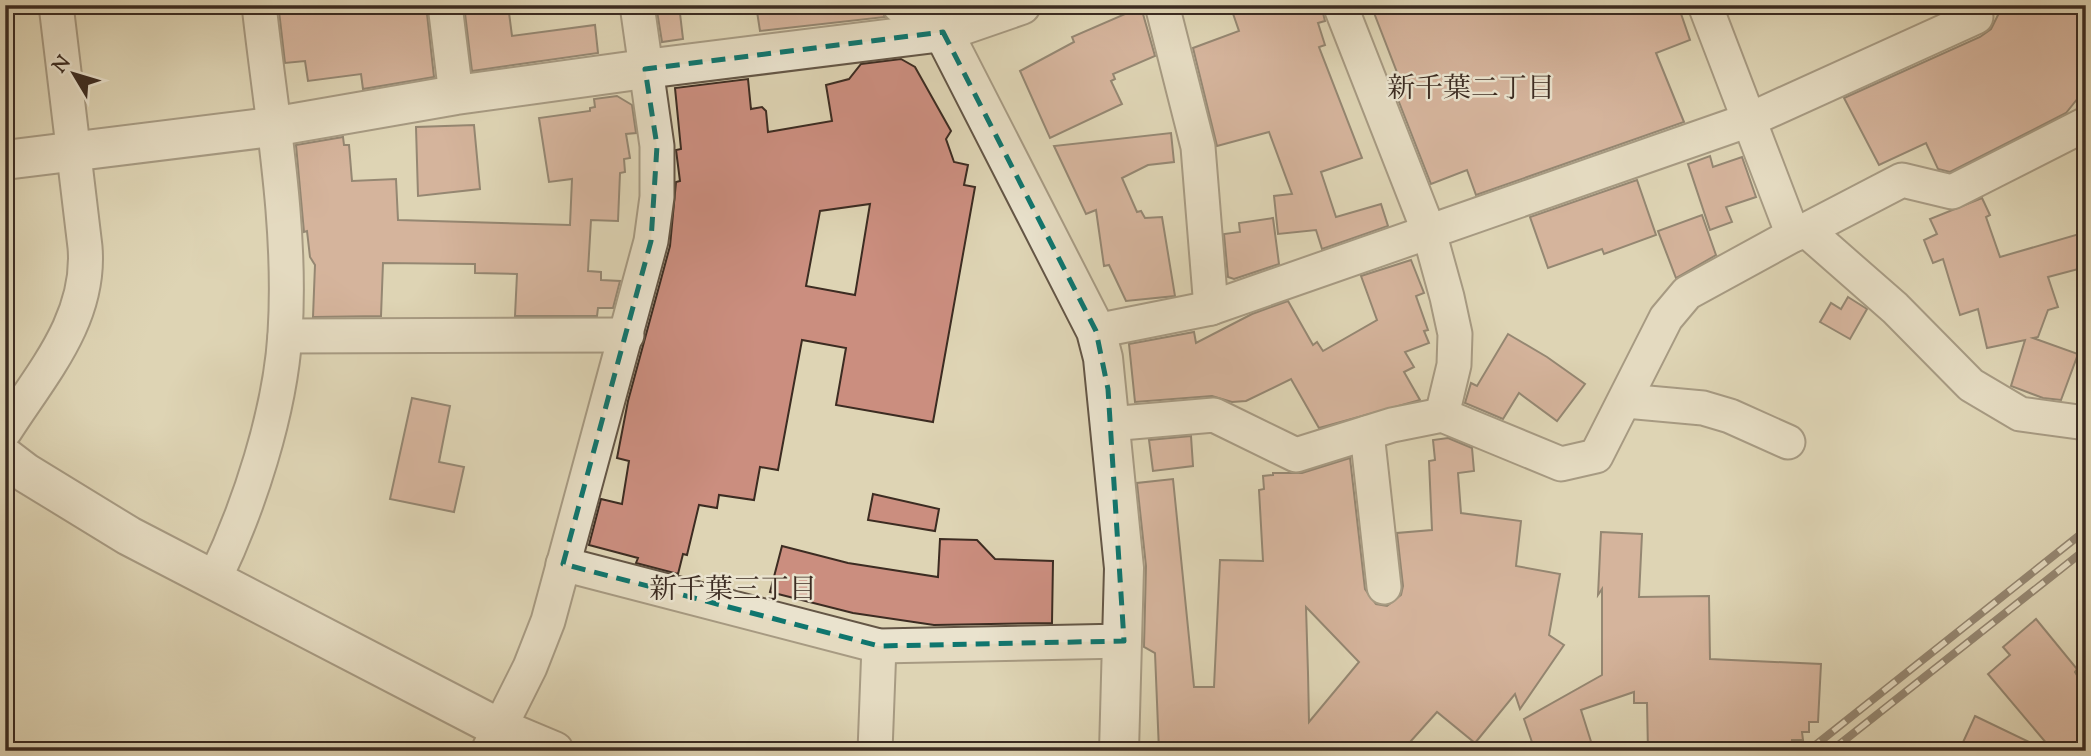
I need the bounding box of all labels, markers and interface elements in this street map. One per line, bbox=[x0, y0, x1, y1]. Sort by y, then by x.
north arrow bbox=[38, 38, 108, 108]
text: N bbox=[47, 51, 78, 79]
district label: 新千葉二丁目 bbox=[1387, 70, 1555, 110]
district label: 新千葉三丁目 bbox=[649, 571, 817, 611]

